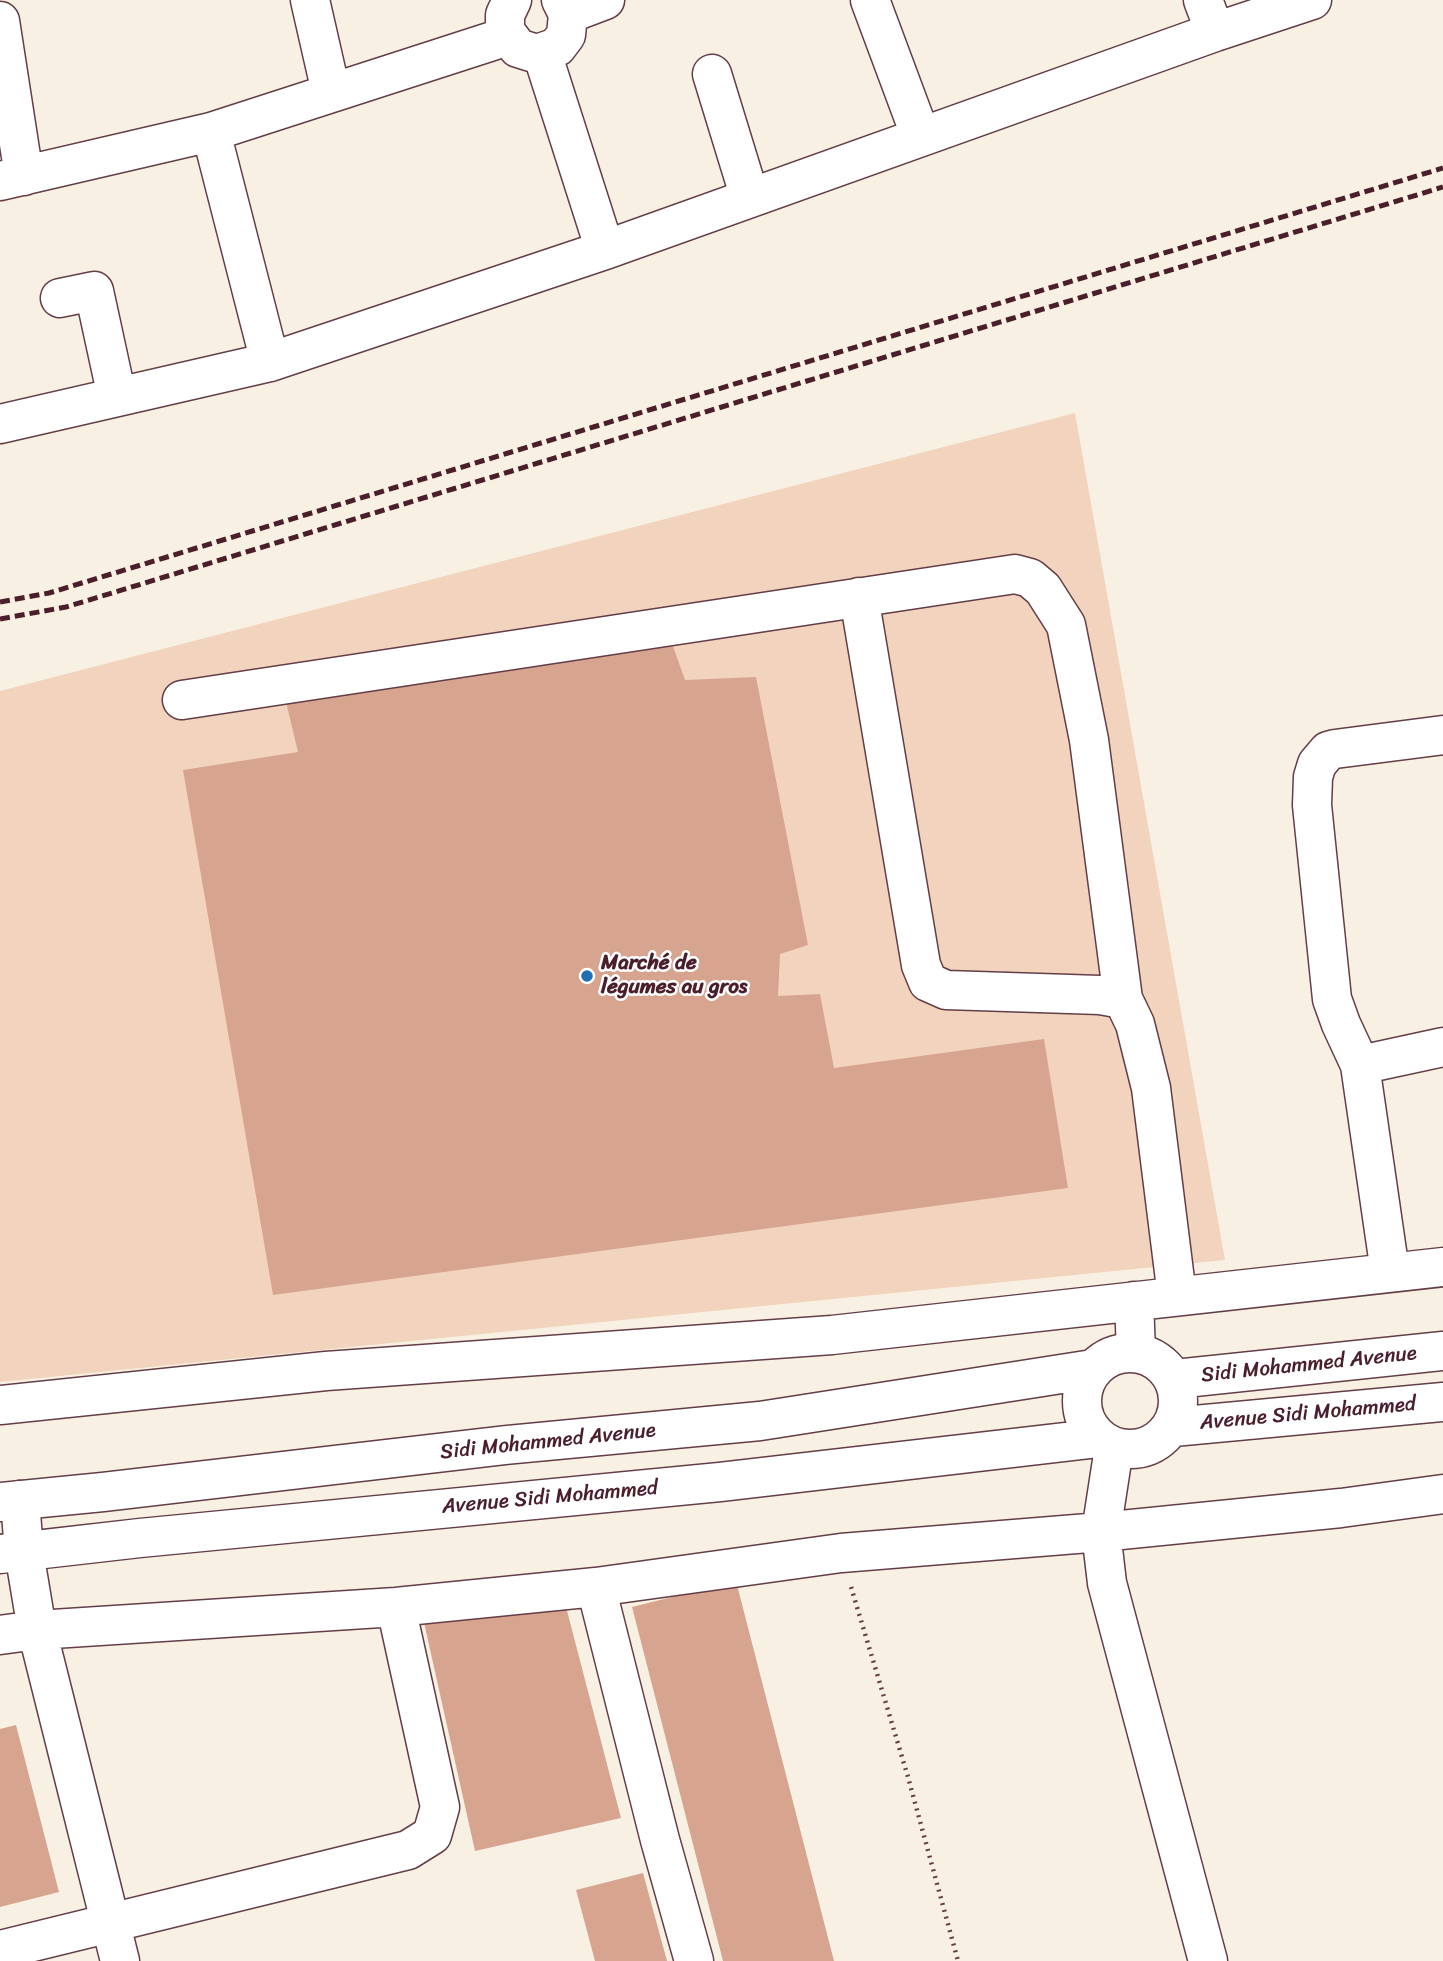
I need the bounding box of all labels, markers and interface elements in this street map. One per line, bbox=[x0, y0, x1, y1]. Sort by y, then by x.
place label: Marché de légumes au gros bbox=[601, 951, 747, 1001]
marker: Marché de légumes au gros bbox=[579, 968, 595, 984]
street label: Sidi Mohammed Avenue bbox=[1200, 1341, 1418, 1389]
street label: Avenue Sidi Mohammed bbox=[1199, 1392, 1417, 1436]
street label: Sidi Mohammed Avenue bbox=[439, 1418, 657, 1466]
street label: Avenue Sidi Mohammed bbox=[441, 1476, 659, 1520]

